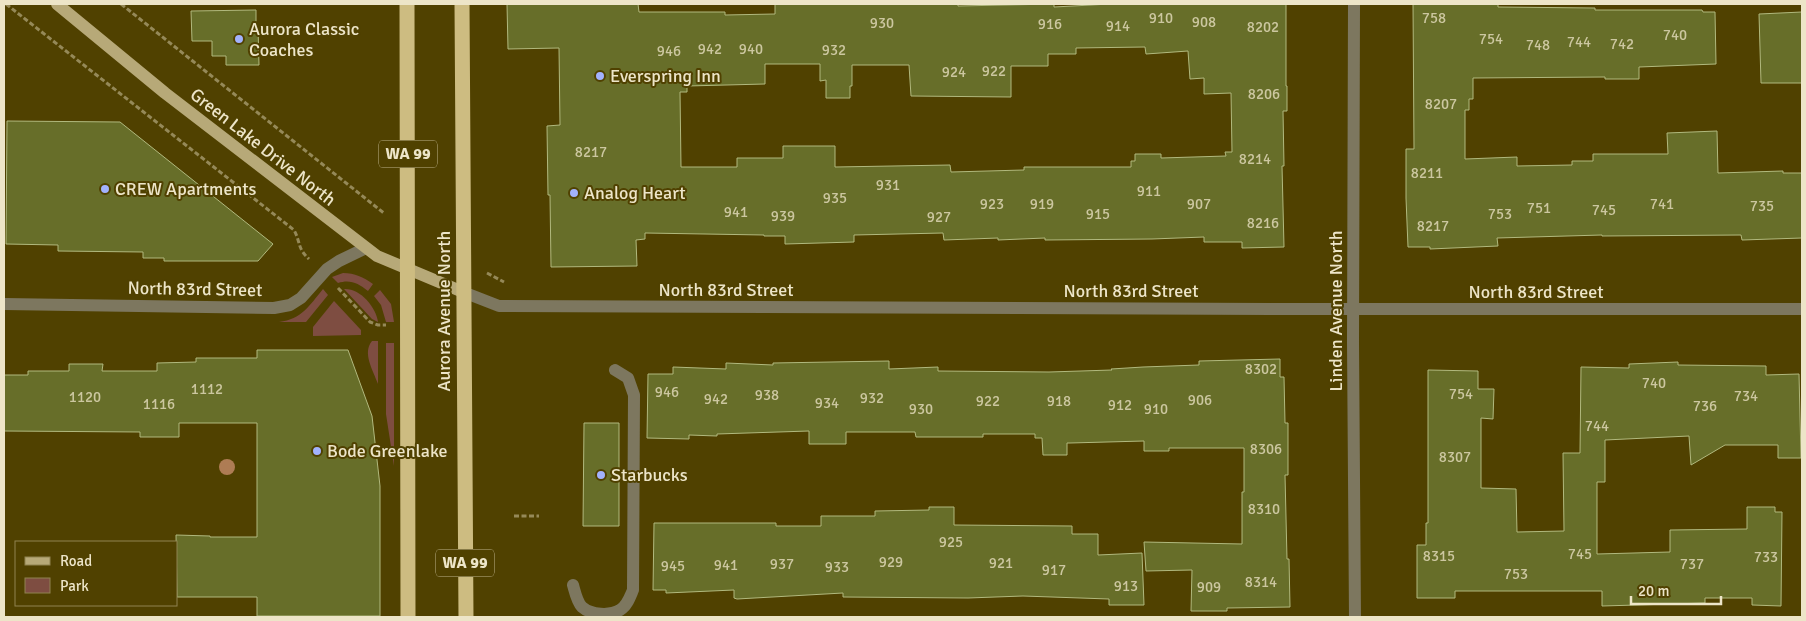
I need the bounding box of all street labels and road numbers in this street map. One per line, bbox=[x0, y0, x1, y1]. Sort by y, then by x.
street label: Green Lake Drive North bbox=[186, 83, 340, 211]
road number: WA 99 bbox=[379, 140, 437, 168]
street label: Linden Avenue North bbox=[1325, 230, 1347, 392]
street label: Aurora Avenue North bbox=[433, 231, 455, 391]
street label: North 83rd Street bbox=[127, 277, 263, 301]
street label: North 83rd Street bbox=[659, 279, 793, 301]
street label: North 83rd Street bbox=[1064, 280, 1198, 302]
street label: North 83rd Street bbox=[1469, 281, 1603, 303]
road number: WA 99 bbox=[436, 550, 494, 576]

